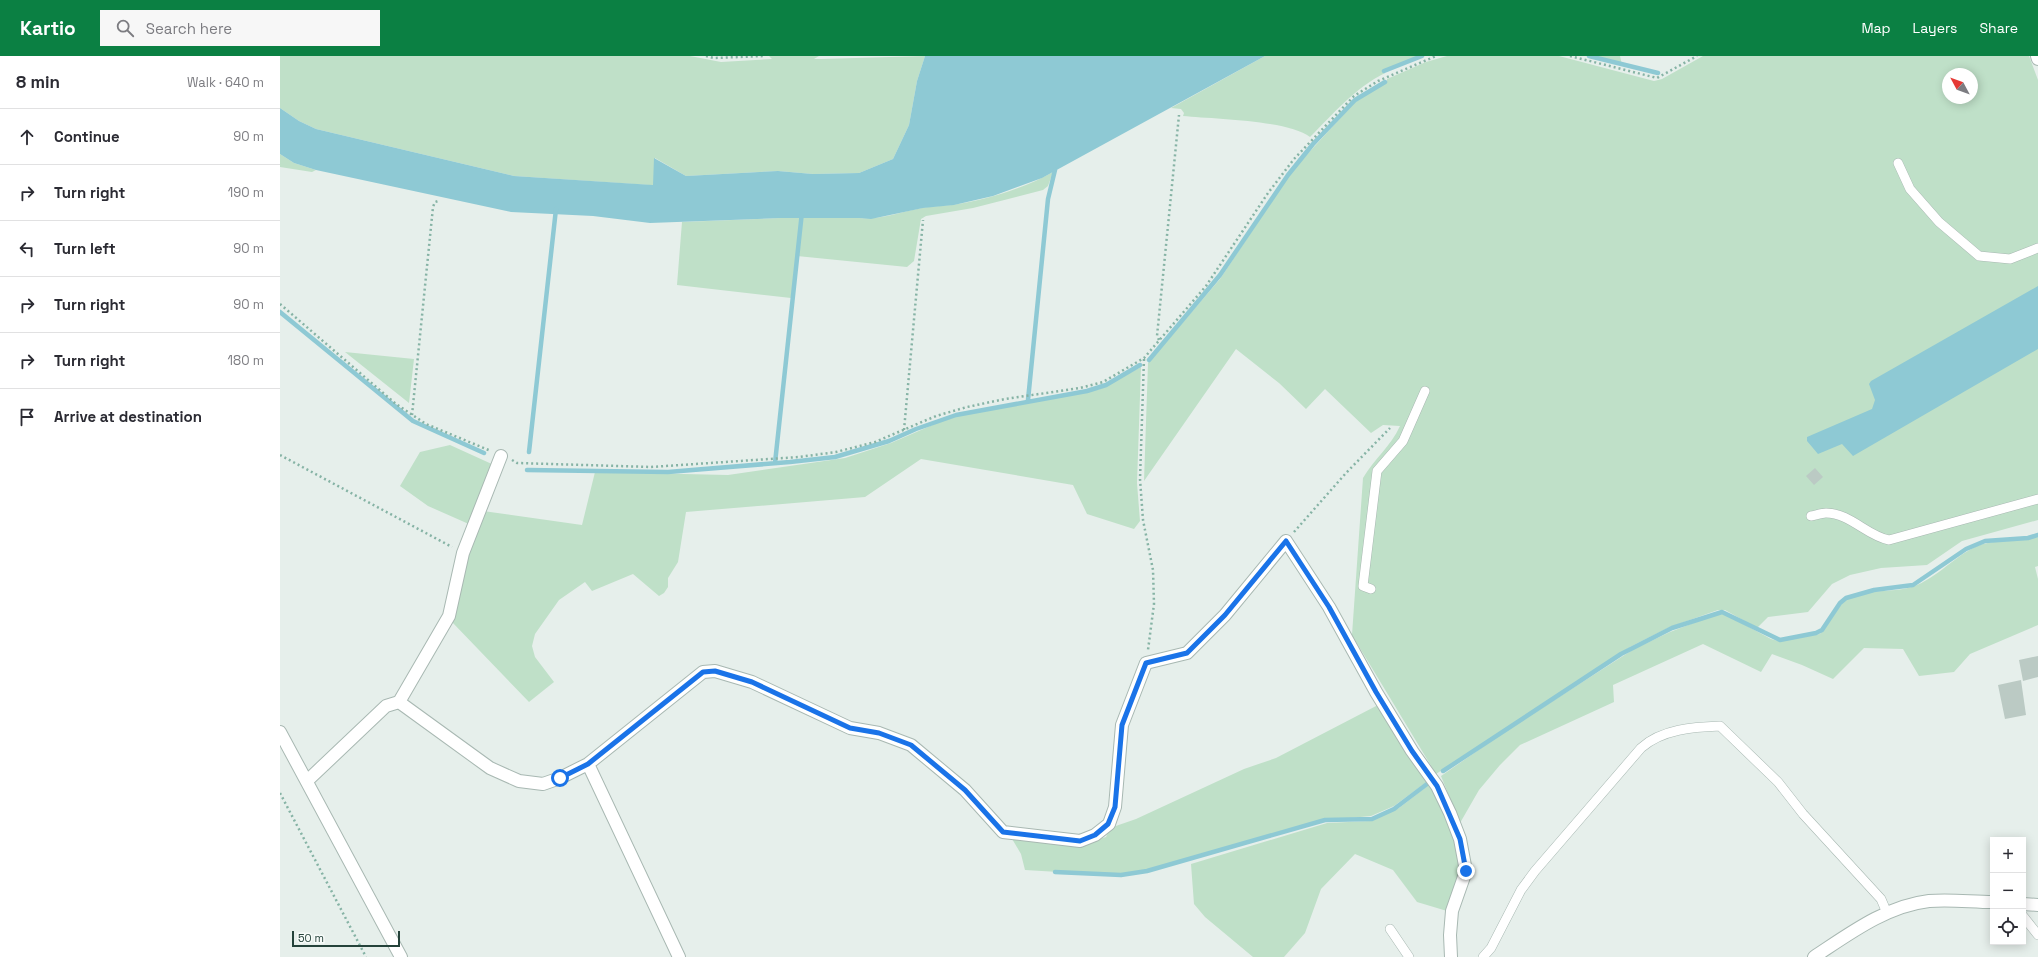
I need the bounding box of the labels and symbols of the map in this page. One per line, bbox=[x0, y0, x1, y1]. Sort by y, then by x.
north arrow bbox=[1942, 68, 1978, 104]
route start bbox=[551, 769, 569, 787]
route end bbox=[1457, 862, 1475, 880]
scale bar bbox=[292, 929, 400, 948]

